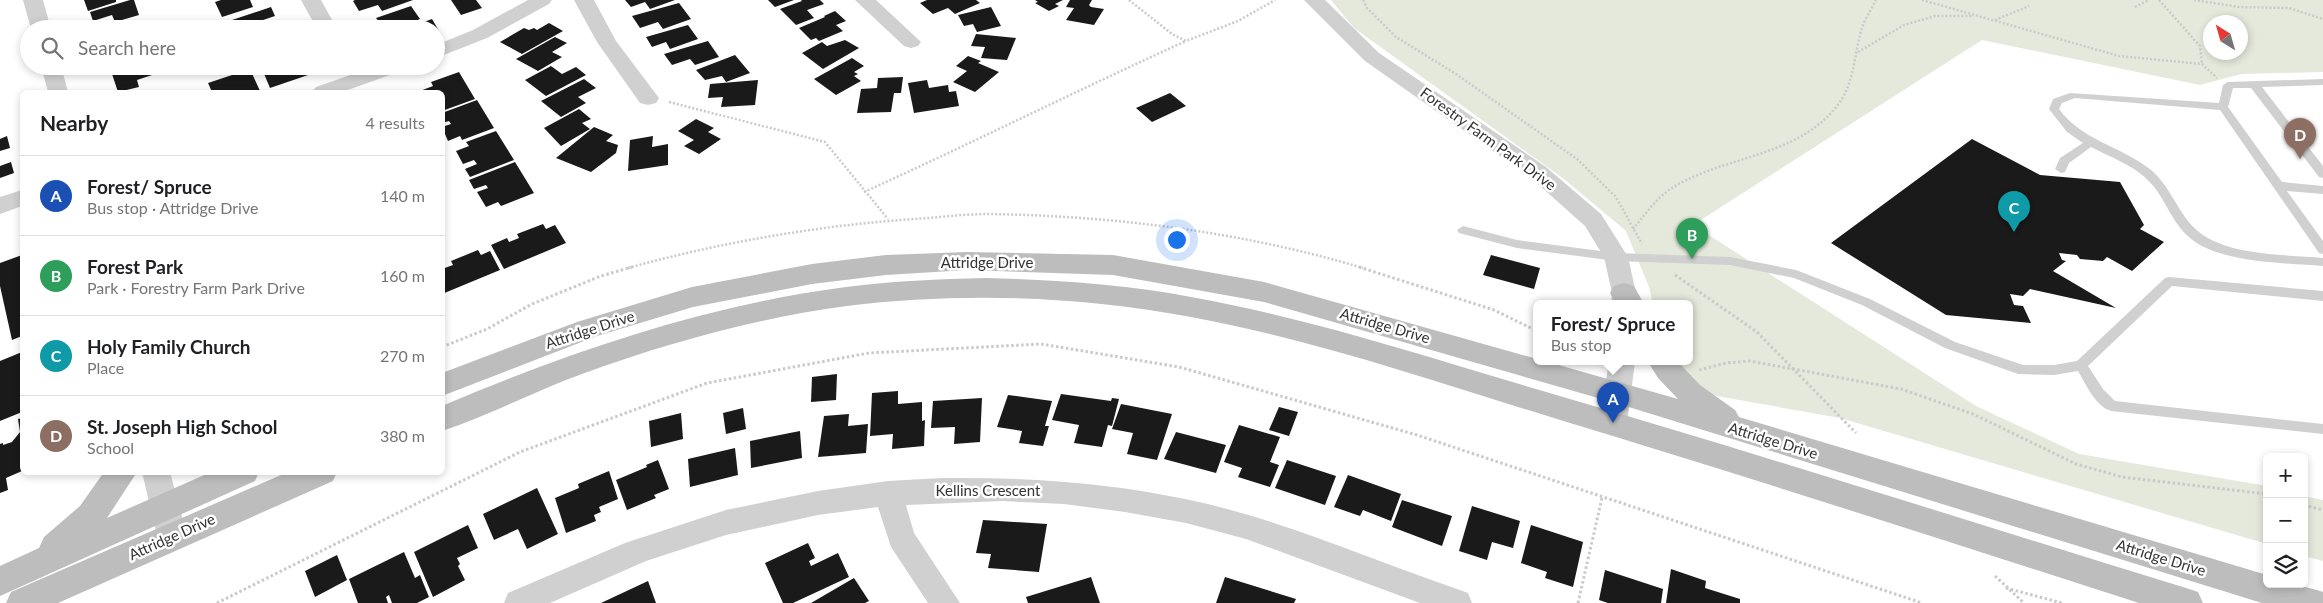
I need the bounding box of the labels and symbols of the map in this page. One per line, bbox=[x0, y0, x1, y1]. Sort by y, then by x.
north arrow bbox=[2203, 15, 2248, 60]
street label: Forestry Farm Park Drive bbox=[1417, 83, 1560, 194]
pin: D bbox=[2284, 118, 2316, 159]
pin: C bbox=[1998, 191, 2030, 232]
pin: B bbox=[1676, 218, 1708, 259]
your location bbox=[1164, 227, 1190, 253]
street label: Attridge Drive bbox=[941, 253, 1033, 271]
street label: Attridge Drive bbox=[1338, 304, 1432, 346]
street label: Attridge Drive bbox=[543, 306, 637, 352]
pin: A bbox=[1597, 382, 1629, 423]
street label: Attridge Drive bbox=[1726, 418, 1820, 462]
street label: Kellins Crescent bbox=[936, 481, 1041, 499]
street label: Attridge Drive bbox=[126, 509, 218, 563]
street label: Attridge Drive bbox=[2114, 535, 2208, 579]

